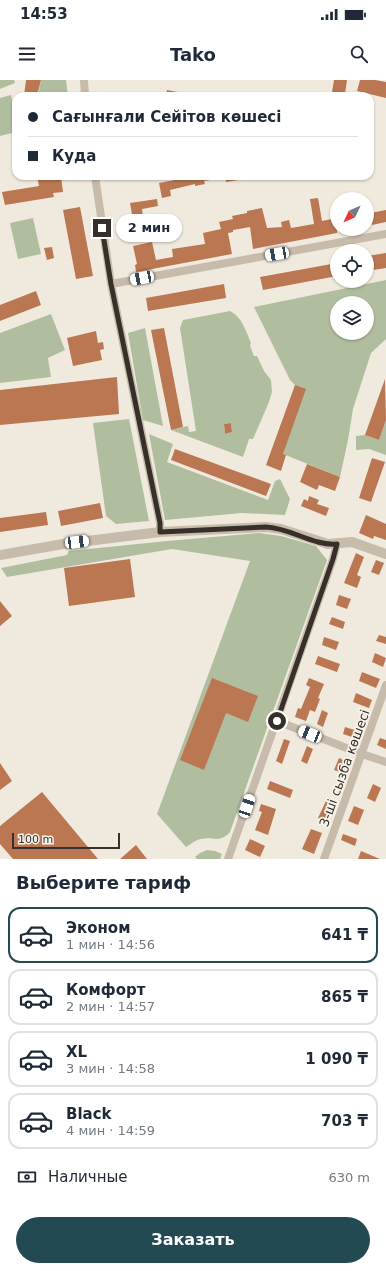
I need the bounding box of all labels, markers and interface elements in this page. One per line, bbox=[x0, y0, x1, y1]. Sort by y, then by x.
text: 14:53 bbox=[20, 5, 68, 23]
icon: menu bbox=[16, 43, 38, 65]
icon: search bbox=[348, 43, 370, 65]
text: Tako bbox=[170, 44, 216, 65]
text: Сағынғали Сейітов көшесі bbox=[52, 108, 281, 126]
text: Куда bbox=[52, 147, 96, 165]
north arrow bbox=[330, 192, 374, 236]
map controls bbox=[330, 192, 374, 340]
callout: 2 мин bbox=[116, 214, 182, 242]
route end bbox=[93, 219, 111, 237]
text: 2 мин bbox=[128, 220, 170, 235]
button: locate bbox=[330, 244, 374, 288]
car bbox=[264, 246, 290, 262]
car bbox=[129, 270, 155, 286]
button: layers bbox=[330, 296, 374, 340]
car bbox=[64, 535, 90, 549]
street label: 3-ші сызба көшесі bbox=[316, 708, 373, 829]
route start bbox=[268, 712, 286, 730]
car bbox=[297, 724, 323, 744]
car bbox=[237, 793, 257, 819]
scale bar bbox=[12, 831, 120, 850]
text: 100 m bbox=[18, 833, 53, 846]
text: Выберите тариф bbox=[16, 872, 191, 893]
icon: car bbox=[18, 917, 54, 953]
text: Эконом bbox=[66, 919, 130, 937]
text: 641 ₸ bbox=[321, 926, 368, 944]
text: 1 мин · 14:56 bbox=[66, 937, 155, 952]
icon: car bbox=[18, 979, 54, 1015]
text: Комфорт bbox=[66, 981, 145, 999]
text: 865 ₸ bbox=[321, 988, 368, 1006]
text: 2 мин · 14:57 bbox=[66, 999, 155, 1014]
icon: car bbox=[18, 1041, 54, 1077]
text: XL bbox=[66, 1043, 87, 1061]
text: 1 090 ₸ bbox=[305, 1050, 368, 1068]
text: 3 мин · 14:58 bbox=[66, 1061, 155, 1076]
icon: car bbox=[18, 1103, 54, 1139]
text: Black bbox=[66, 1105, 112, 1123]
text: 703 ₸ bbox=[321, 1112, 368, 1130]
text: 4 мин · 14:59 bbox=[66, 1123, 155, 1138]
icon: cash bbox=[16, 1166, 38, 1188]
text: Наличные bbox=[48, 1168, 128, 1186]
text: 630 m bbox=[328, 1170, 370, 1185]
button: Заказать bbox=[16, 1217, 370, 1263]

